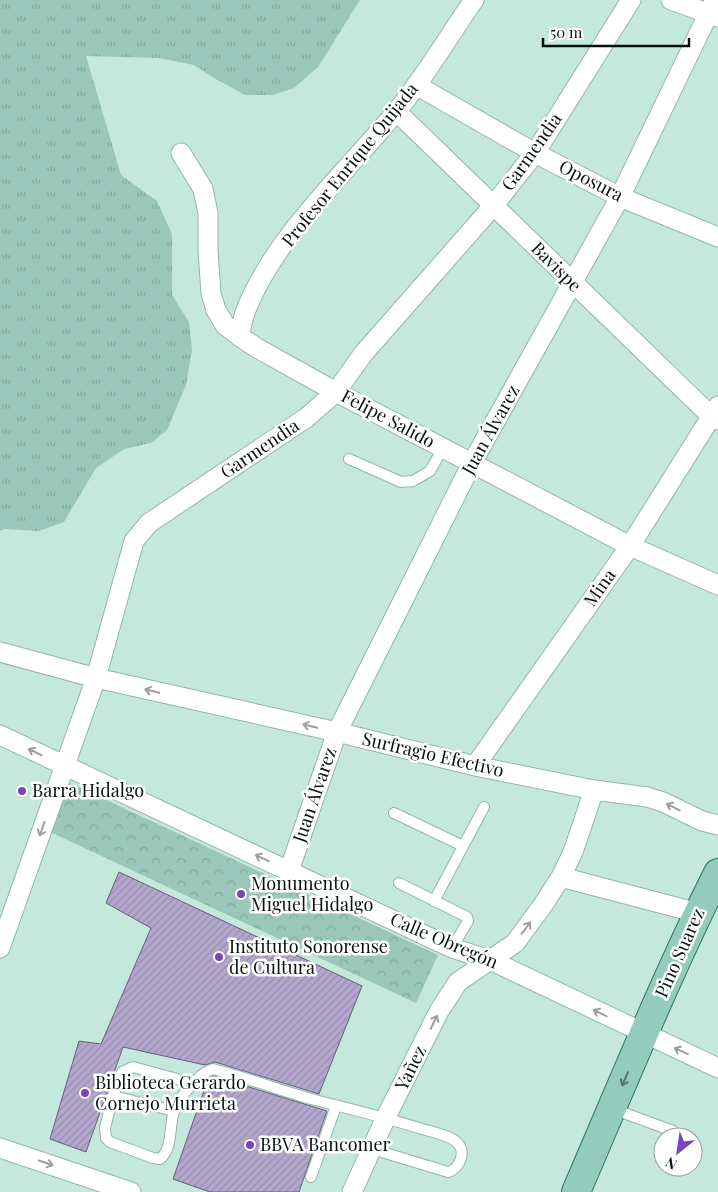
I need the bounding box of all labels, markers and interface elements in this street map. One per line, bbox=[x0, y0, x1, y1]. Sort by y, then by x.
scale bar bbox=[543, 15, 689, 47]
text: 50 m bbox=[550, 22, 583, 42]
street label: Profesor Enrique Quijada bbox=[276, 77, 423, 251]
street label: Garmendia bbox=[496, 108, 567, 195]
street label: Oposura bbox=[555, 154, 628, 207]
street label: Bavispe bbox=[526, 236, 587, 297]
street label: Juan Álvarez bbox=[455, 380, 525, 480]
street label: Felipe Salido bbox=[337, 383, 440, 453]
street label: Garmendia bbox=[215, 413, 304, 483]
street label: Mina bbox=[578, 564, 621, 611]
one-way arrow bbox=[144, 686, 160, 695]
one-way arrow bbox=[303, 721, 319, 730]
street label: Surfragio Efectivo bbox=[360, 726, 507, 782]
street label: Juan Álvarez bbox=[286, 744, 342, 846]
one-way arrow bbox=[28, 747, 43, 756]
place label: Barra Hidalgo bbox=[32, 778, 144, 802]
marker: Barra Hidalgo bbox=[16, 785, 28, 797]
one-way arrow bbox=[666, 802, 681, 811]
one-way arrow bbox=[37, 820, 47, 836]
one-way arrow bbox=[254, 853, 269, 863]
place label: Monumento Miguel Hidalgo bbox=[251, 871, 373, 916]
marker: Monumento Miguel Hidalgo bbox=[235, 888, 247, 900]
street label: Pino Suarez bbox=[649, 904, 709, 1001]
street label: Calle Obregón bbox=[387, 907, 502, 974]
one-way arrow bbox=[521, 922, 532, 935]
place label: Instituto Sonorense de Cultura bbox=[229, 934, 388, 979]
marker: Instituto Sonorense de Cultura bbox=[213, 951, 225, 963]
one-way arrow bbox=[593, 1007, 608, 1017]
one-way arrow bbox=[430, 1015, 439, 1030]
street label: Yañez bbox=[389, 1041, 431, 1095]
one-way arrow bbox=[674, 1045, 689, 1055]
place label: Biblioteca Gerardo Cornejo Murrieta bbox=[95, 1070, 246, 1115]
one-way arrow bbox=[619, 1071, 629, 1086]
marker: Biblioteca Gerardo Cornejo Murrieta bbox=[79, 1087, 91, 1099]
north arrow bbox=[653, 1127, 703, 1177]
place label: BBVA Bancomer bbox=[260, 1132, 391, 1156]
marker: BBVA Bancomer bbox=[244, 1139, 256, 1151]
text: N bbox=[662, 1153, 680, 1174]
one-way arrow bbox=[38, 1159, 54, 1169]

